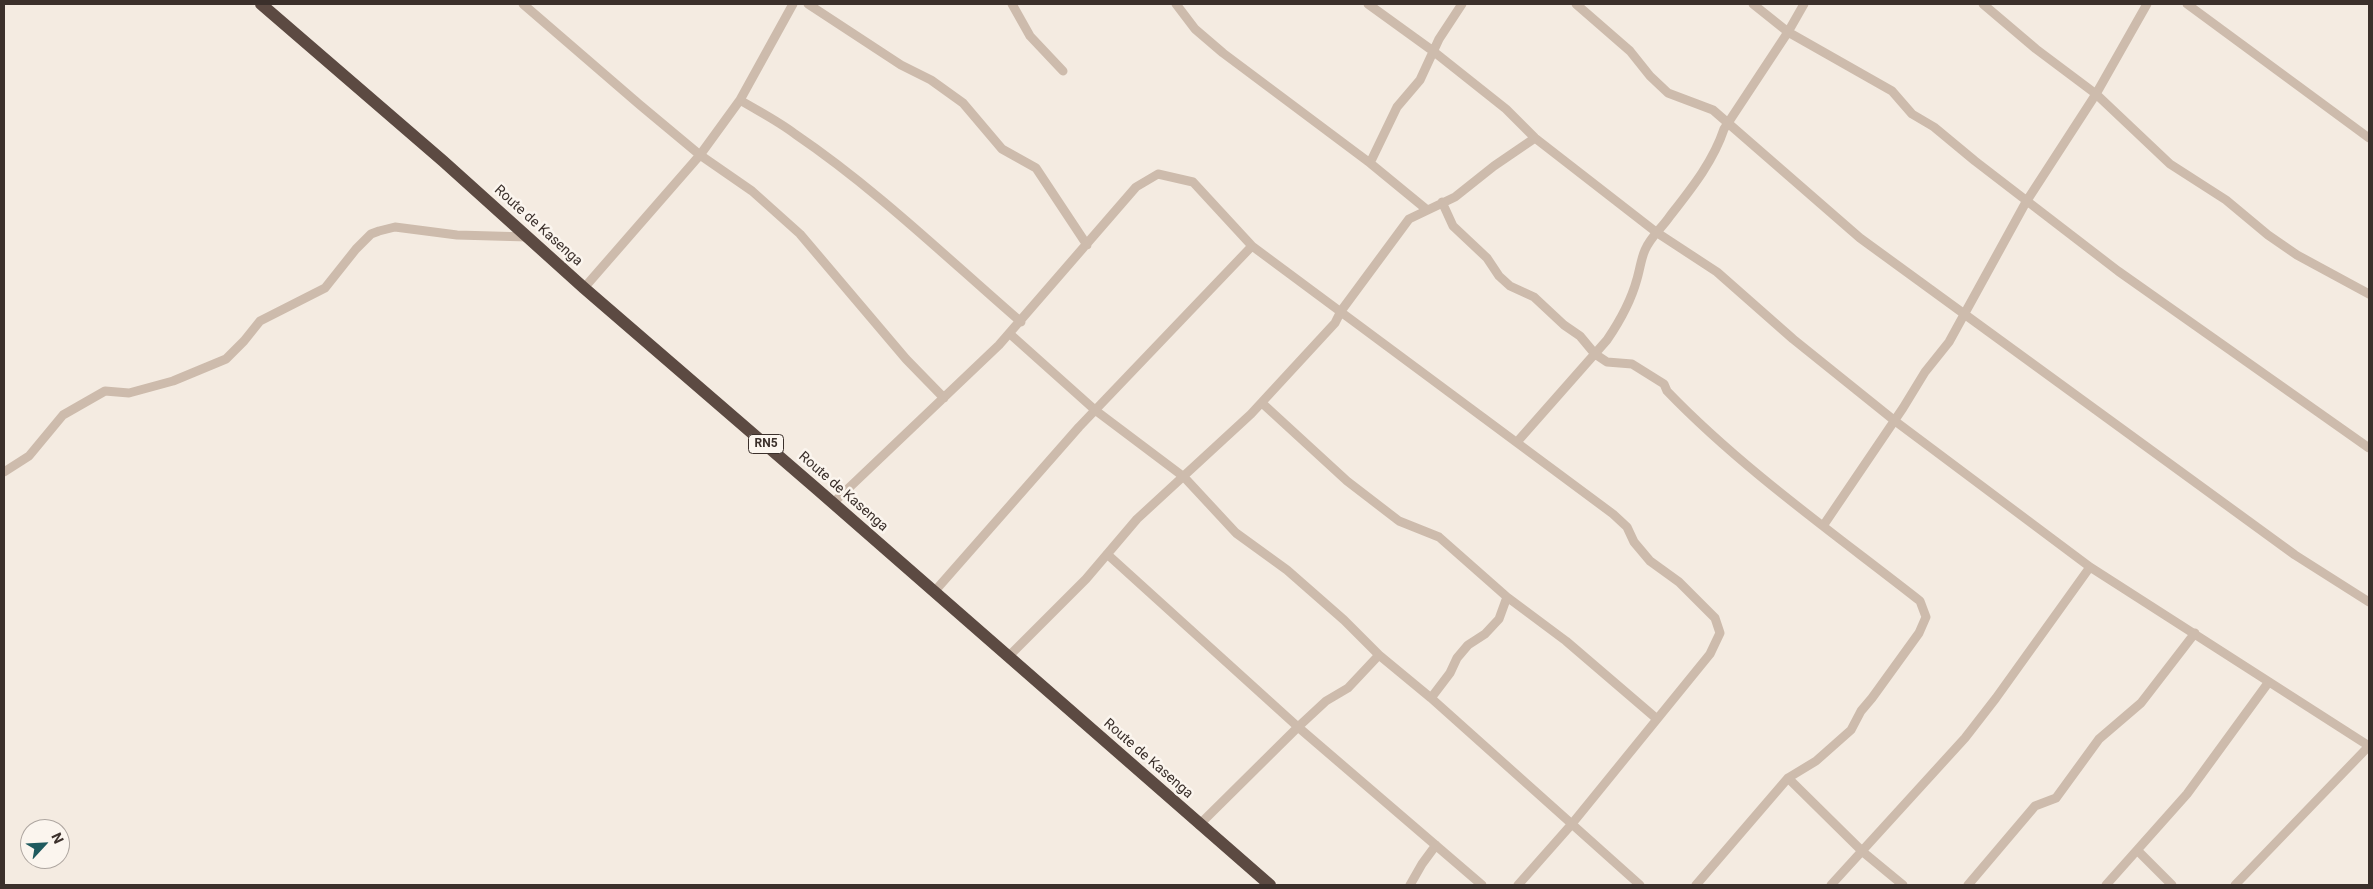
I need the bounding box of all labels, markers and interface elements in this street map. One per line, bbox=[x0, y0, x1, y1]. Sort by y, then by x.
street label: Route de Kasenga bbox=[490, 182, 586, 270]
road number: RN5 bbox=[748, 434, 784, 454]
street label: Route de Kasenga bbox=[795, 449, 891, 535]
street label: Route de Kasenga bbox=[1100, 716, 1196, 802]
north arrow bbox=[20, 819, 70, 869]
text: N bbox=[48, 830, 67, 846]

